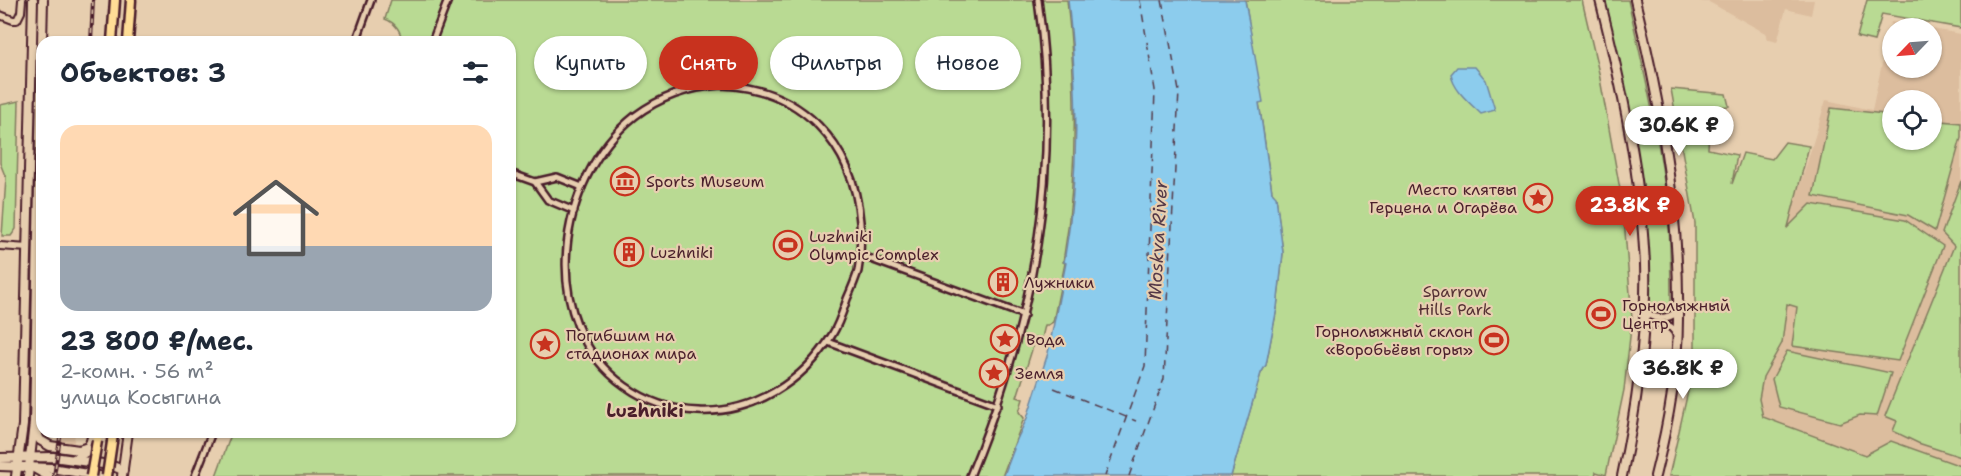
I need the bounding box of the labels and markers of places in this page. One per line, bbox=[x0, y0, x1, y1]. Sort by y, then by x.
pin: 30.6K ₽ bbox=[1624, 106, 1734, 157]
museum icon: Sports Museum bbox=[609, 165, 641, 197]
place label: Sports Museum bbox=[646, 171, 764, 192]
place label: Место клятвы Герцена и Огарёва bbox=[1369, 179, 1517, 218]
place icon: Место клятвы Герцена и Огарёва bbox=[1522, 182, 1554, 214]
pin: 23.8K ₽ bbox=[1575, 186, 1685, 237]
place label: Luzhniki Olympic Complex bbox=[809, 226, 939, 265]
sports icon: Luzhniki Olympic Complex bbox=[772, 229, 804, 261]
building icon: Luzhniki bbox=[613, 236, 645, 268]
place label: Luzhniki bbox=[650, 242, 713, 263]
building icon: Лужники bbox=[987, 266, 1019, 298]
place label: Лужники bbox=[1024, 272, 1094, 293]
place label: Горнолыжный Центр bbox=[1622, 295, 1730, 334]
sports icon: Горнолыжный Центр bbox=[1585, 298, 1617, 330]
place label: Горнолыжный склон «Воробьёвы горы» bbox=[1315, 321, 1473, 360]
place icon: Вода bbox=[989, 323, 1021, 355]
sports icon: Горнолыжный склон «Воробьёвы горы» bbox=[1478, 324, 1510, 356]
place label: Погибшим на стадионах мира bbox=[566, 325, 696, 364]
place icon: Погибшим на стадионах мира bbox=[529, 328, 561, 360]
place label: Вода bbox=[1026, 329, 1064, 350]
pin: 36.8K ₽ bbox=[1628, 349, 1738, 400]
place icon: Земля bbox=[978, 357, 1010, 389]
place label: Земля bbox=[1015, 363, 1064, 384]

